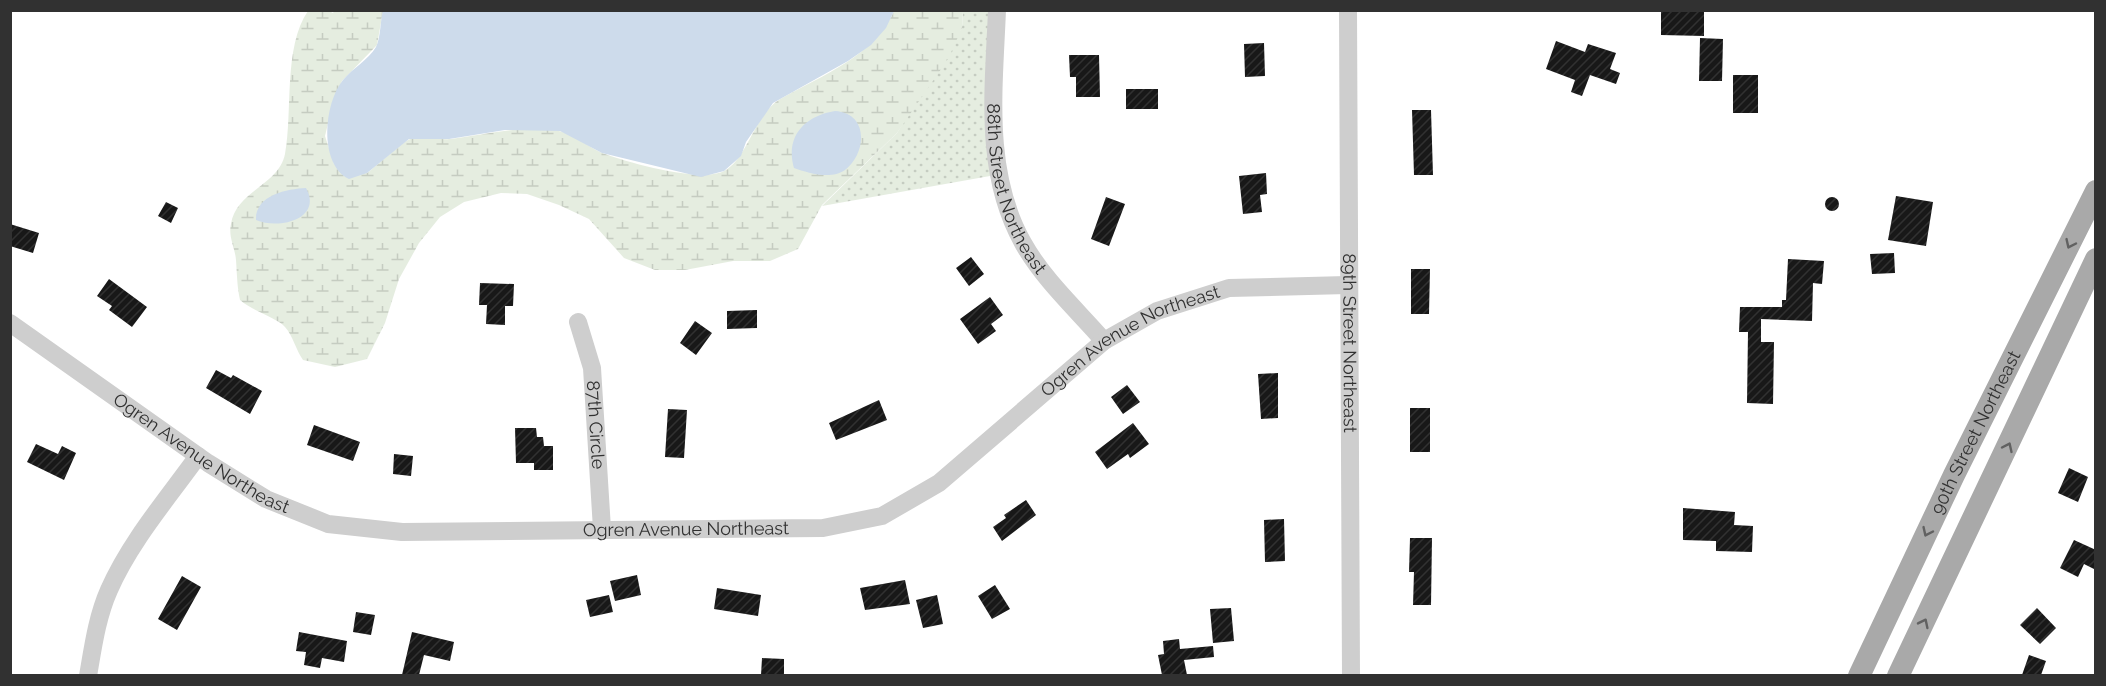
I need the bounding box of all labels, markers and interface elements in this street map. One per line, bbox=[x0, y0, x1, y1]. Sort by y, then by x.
street label: 88th Street Northeast bbox=[983, 103, 1051, 278]
one-way arrow bbox=[2066, 238, 2078, 249]
street label: 89th Street Northeast bbox=[1339, 253, 1361, 433]
street label: Ogren Avenue Northeast bbox=[1036, 281, 1222, 401]
street label: 90th Street Northeast bbox=[1926, 347, 2024, 517]
street label: 87th Circle bbox=[583, 380, 609, 470]
street label: Ogren Avenue Northeast bbox=[110, 388, 293, 517]
one-way arrow bbox=[2001, 443, 2013, 454]
street label: Ogren Avenue Northeast bbox=[583, 517, 789, 540]
one-way arrow bbox=[1923, 525, 1935, 536]
one-way arrow bbox=[1916, 618, 1928, 629]

